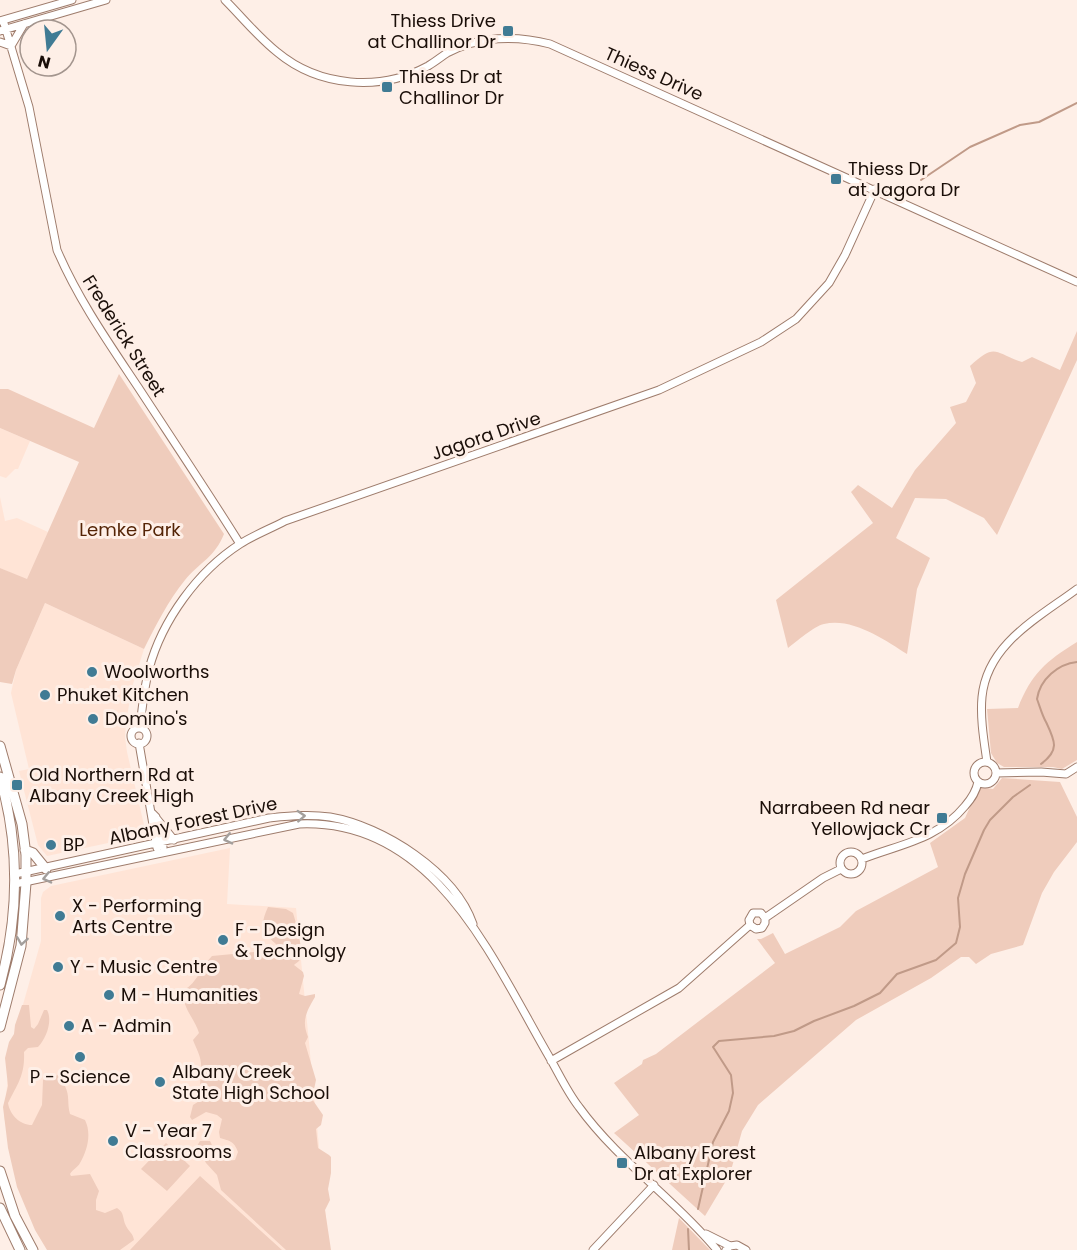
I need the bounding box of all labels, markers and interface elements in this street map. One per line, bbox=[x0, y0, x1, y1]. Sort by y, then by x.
place label: Thiess Drive at Challinor Dr bbox=[368, 8, 496, 54]
north arrow bbox=[18, 18, 78, 78]
marker: Thiess Drive at Challinor Dr bbox=[501, 24, 515, 38]
street label: Thiess Drive bbox=[601, 41, 708, 106]
text: N bbox=[35, 49, 53, 75]
place label: Thiess Dr at Challinor Dr bbox=[399, 64, 504, 110]
marker: Thiess Dr at Challinor Dr bbox=[380, 80, 394, 94]
place label: Thiess Dr at Jagora Dr bbox=[848, 156, 960, 202]
marker: Thiess Dr at Jagora Dr bbox=[829, 172, 843, 186]
street label: Frederick Street bbox=[77, 270, 172, 401]
street label: Jagora Drive bbox=[428, 405, 544, 466]
park label: Lemke Park bbox=[79, 517, 181, 542]
place label: Woolworths bbox=[104, 659, 210, 684]
marker: Woolworths bbox=[85, 665, 99, 679]
place label: Phuket Kitchen bbox=[57, 682, 189, 707]
marker: Phuket Kitchen bbox=[38, 688, 52, 702]
place label: Domino's bbox=[105, 706, 188, 731]
marker: Domino's bbox=[86, 712, 100, 726]
place label: Old Northern Rd at Albany Creek High bbox=[29, 762, 194, 808]
marker: Old Northern Rd at Albany Creek High bbox=[10, 778, 24, 792]
street label: Albany Forest Drive bbox=[106, 790, 279, 851]
place label: Narrabeen Rd near Yellowjack Cr bbox=[759, 795, 930, 841]
one-way arrow bbox=[297, 809, 306, 822]
marker: Narrabeen Rd near Yellowjack Cr bbox=[935, 811, 949, 825]
one-way arrow bbox=[223, 831, 233, 844]
place label: BP bbox=[63, 832, 84, 857]
marker: BP bbox=[44, 838, 58, 852]
one-way arrow bbox=[43, 871, 53, 884]
place label: X - Performing Arts Centre bbox=[72, 893, 202, 939]
marker: X - Performing Arts Centre bbox=[53, 909, 67, 923]
place label: F - Design & Technolgy bbox=[235, 917, 346, 963]
marker: F - Design & Technolgy bbox=[216, 933, 230, 947]
one-way arrow bbox=[16, 937, 28, 946]
place label: Y - Music Centre bbox=[70, 954, 218, 979]
marker: Y - Music Centre bbox=[51, 960, 65, 974]
place label: M - Humanities bbox=[121, 982, 258, 1007]
marker: M - Humanities bbox=[102, 988, 116, 1002]
place label: A - Admin bbox=[81, 1013, 171, 1038]
marker: A - Admin bbox=[62, 1019, 76, 1033]
marker: P - Science bbox=[73, 1050, 87, 1064]
place label: Albany Creek State High School bbox=[172, 1059, 330, 1105]
place label: P - Science bbox=[30, 1064, 130, 1089]
marker: Albany Creek State High School bbox=[153, 1075, 167, 1089]
place label: V - Year 7 Classrooms bbox=[125, 1118, 232, 1164]
marker: V - Year 7 Classrooms bbox=[106, 1134, 120, 1148]
place label: Albany Forest Dr at Explorer bbox=[634, 1140, 756, 1186]
marker: Albany Forest Dr at Explorer bbox=[615, 1156, 629, 1170]

